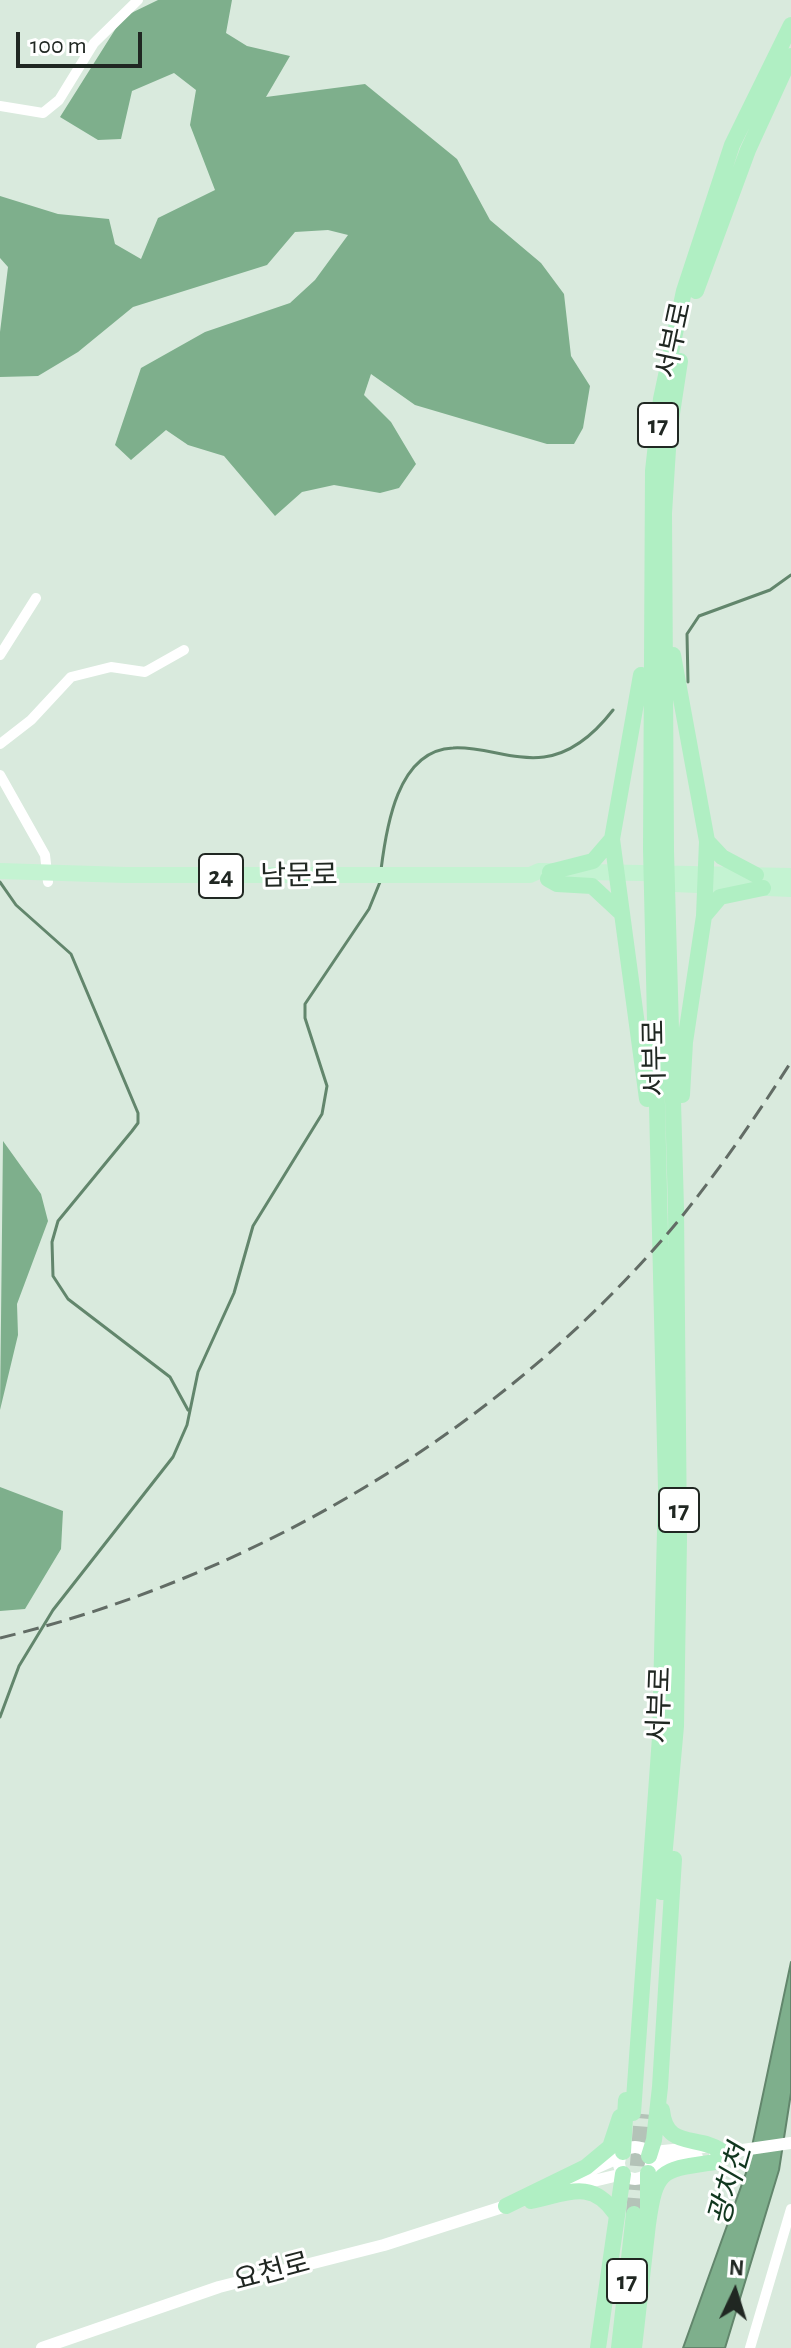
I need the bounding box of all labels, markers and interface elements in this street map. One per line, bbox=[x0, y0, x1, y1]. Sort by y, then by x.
scale bar bbox=[20, 16, 146, 66]
text: 100 m bbox=[30, 34, 87, 58]
street label: 서부로 bbox=[650, 299, 698, 381]
road number: 17 bbox=[638, 403, 678, 447]
road number: 24 bbox=[199, 854, 243, 898]
street label: 남문로 bbox=[260, 859, 338, 893]
street label: 서부로 bbox=[638, 1019, 672, 1097]
road number: 17 bbox=[659, 1488, 699, 1532]
street label: 서부로 bbox=[642, 1666, 678, 1744]
water label: 광치천 bbox=[701, 2140, 759, 2230]
street label: 요천로 bbox=[230, 2246, 314, 2298]
north arrow bbox=[695, 2252, 775, 2332]
text: N bbox=[728, 2257, 745, 2280]
road number: 17 bbox=[607, 2259, 647, 2303]

